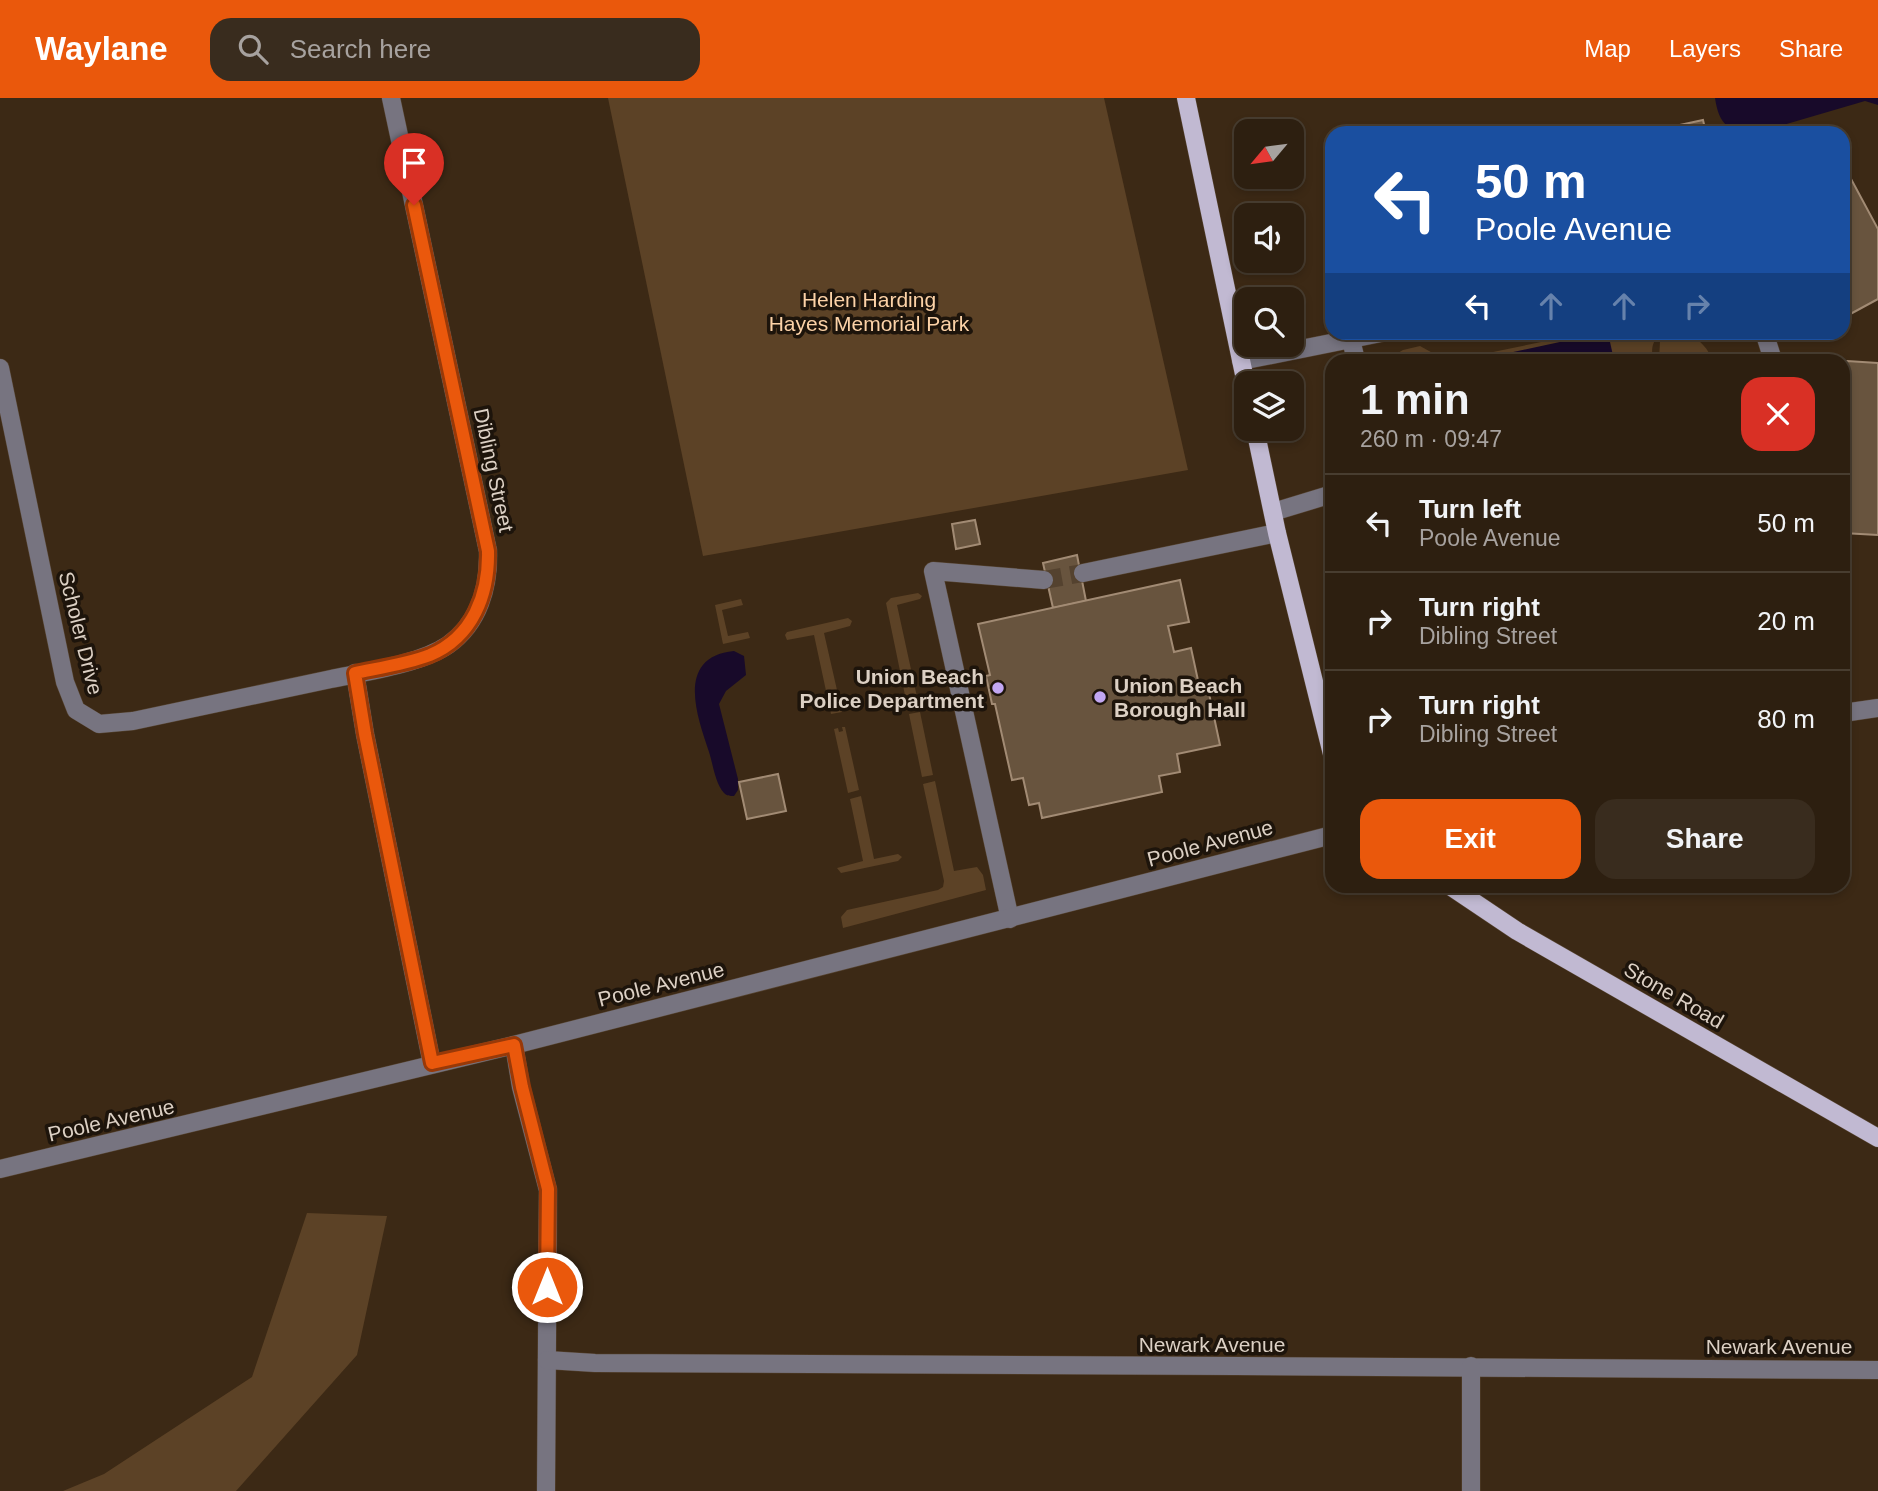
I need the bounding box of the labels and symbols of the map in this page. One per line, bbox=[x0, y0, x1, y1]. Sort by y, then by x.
north arrow bbox=[1234, 119, 1304, 189]
pin bbox=[384, 133, 444, 205]
park label: Helen Harding Hayes Memorial Park bbox=[769, 288, 970, 335]
street label: Dibling Street bbox=[470, 406, 518, 534]
street label: Scholer Drive bbox=[55, 569, 107, 697]
place label: Union Beach Police Department bbox=[800, 665, 984, 712]
place label: Union Beach Borough Hall bbox=[1114, 674, 1246, 721]
marker: Union Beach Police Department bbox=[990, 680, 1006, 696]
marker: Union Beach Borough Hall bbox=[1092, 689, 1108, 705]
street label: Poole Avenue bbox=[1145, 815, 1275, 871]
street label: Poole Avenue bbox=[596, 957, 726, 1011]
street label: Stone Road bbox=[1620, 957, 1728, 1033]
street label: Poole Avenue bbox=[45, 1094, 177, 1146]
position arrow bbox=[510, 1250, 584, 1324]
street label: Newark Avenue bbox=[1139, 1333, 1285, 1356]
street label: Newark Avenue bbox=[1706, 1335, 1852, 1358]

